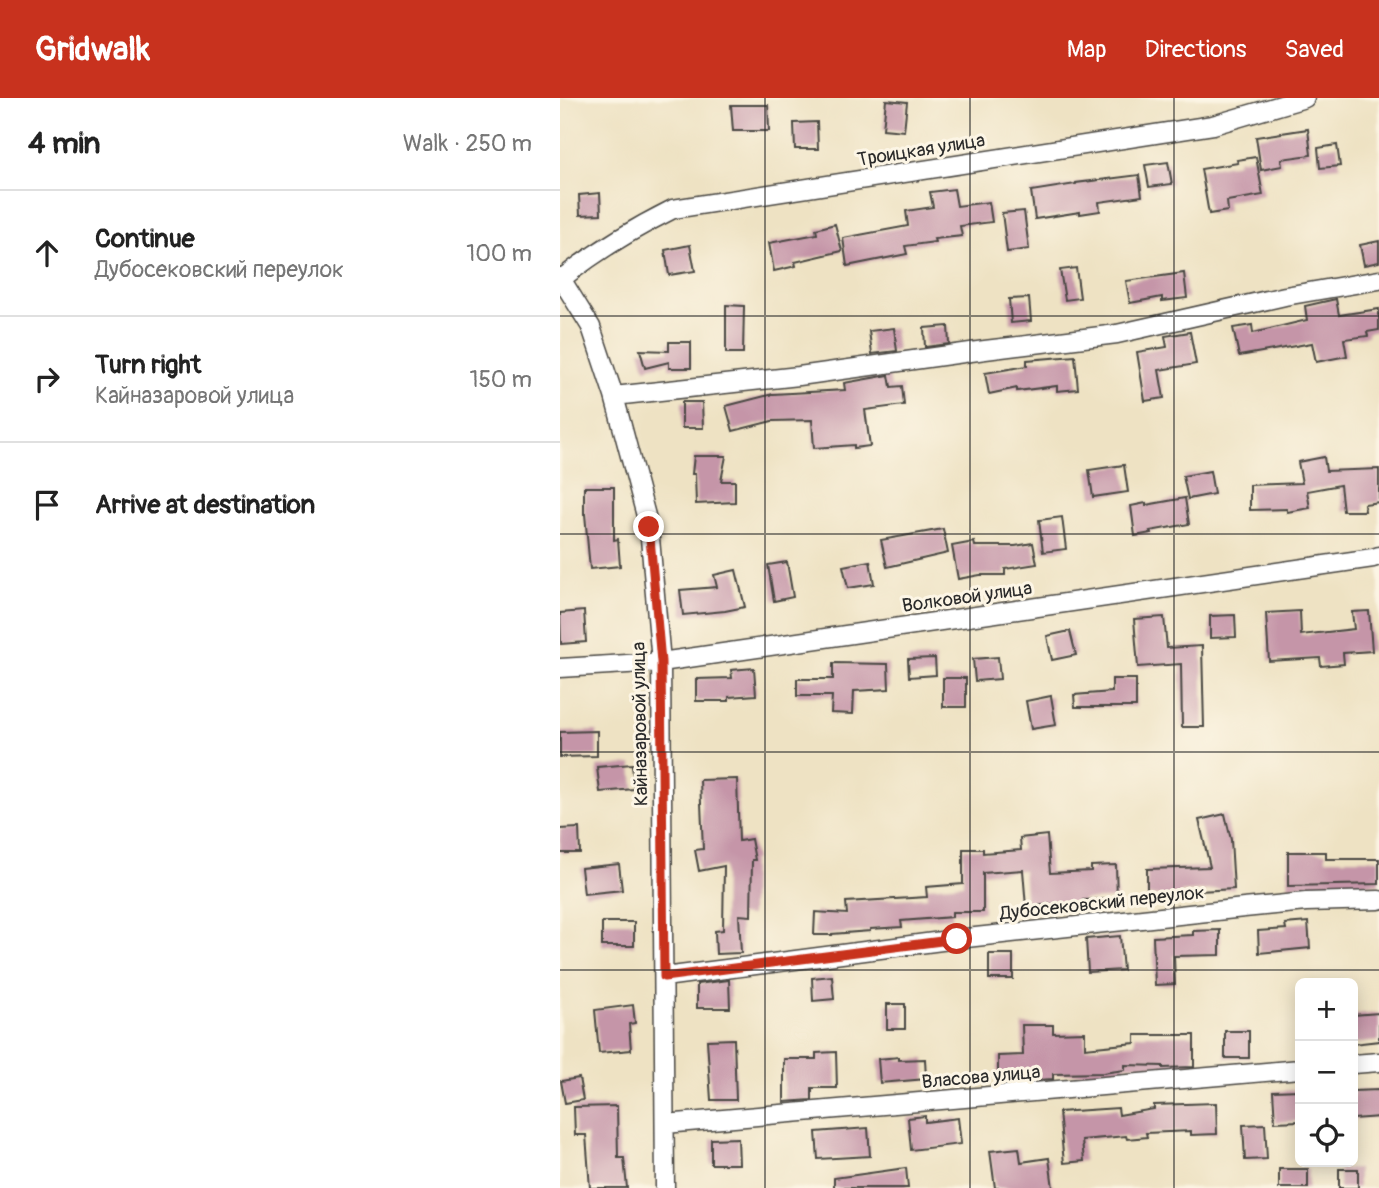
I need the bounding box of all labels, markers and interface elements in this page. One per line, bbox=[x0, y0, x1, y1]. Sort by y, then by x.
text: Gridwalk bbox=[35, 29, 150, 70]
text: Map bbox=[1067, 35, 1107, 64]
text: Directions bbox=[1145, 35, 1246, 64]
text: Saved bbox=[1284, 35, 1344, 64]
text: 4 min bbox=[28, 125, 101, 162]
street label: Троицкая улица bbox=[856, 128, 987, 172]
text: Walk · 250 m bbox=[403, 129, 532, 158]
text: Continue bbox=[95, 223, 195, 255]
icon: ahead bbox=[28, 234, 66, 272]
text: 100 m bbox=[466, 239, 532, 268]
text: Дубосековский переулок bbox=[95, 255, 344, 284]
text: Turn right bbox=[95, 349, 201, 381]
icon: right bbox=[28, 360, 66, 398]
text: 150 m bbox=[469, 365, 532, 394]
text: Кайназаровой улица bbox=[95, 381, 294, 410]
icon: arrive bbox=[28, 486, 66, 524]
text: Arrive at destination bbox=[95, 489, 315, 521]
route end bbox=[633, 511, 664, 542]
street label: Волковой улица bbox=[901, 576, 1034, 618]
street label: Кайназаровой улица bbox=[627, 641, 653, 806]
street label: Дубосековский переулок bbox=[998, 880, 1206, 926]
route start bbox=[941, 923, 972, 954]
map controls bbox=[1295, 978, 1358, 1167]
button: + bbox=[1295, 978, 1358, 1041]
button: − bbox=[1295, 1041, 1358, 1104]
street label: Власова улица bbox=[921, 1060, 1042, 1094]
button: locate bbox=[1295, 1104, 1358, 1167]

